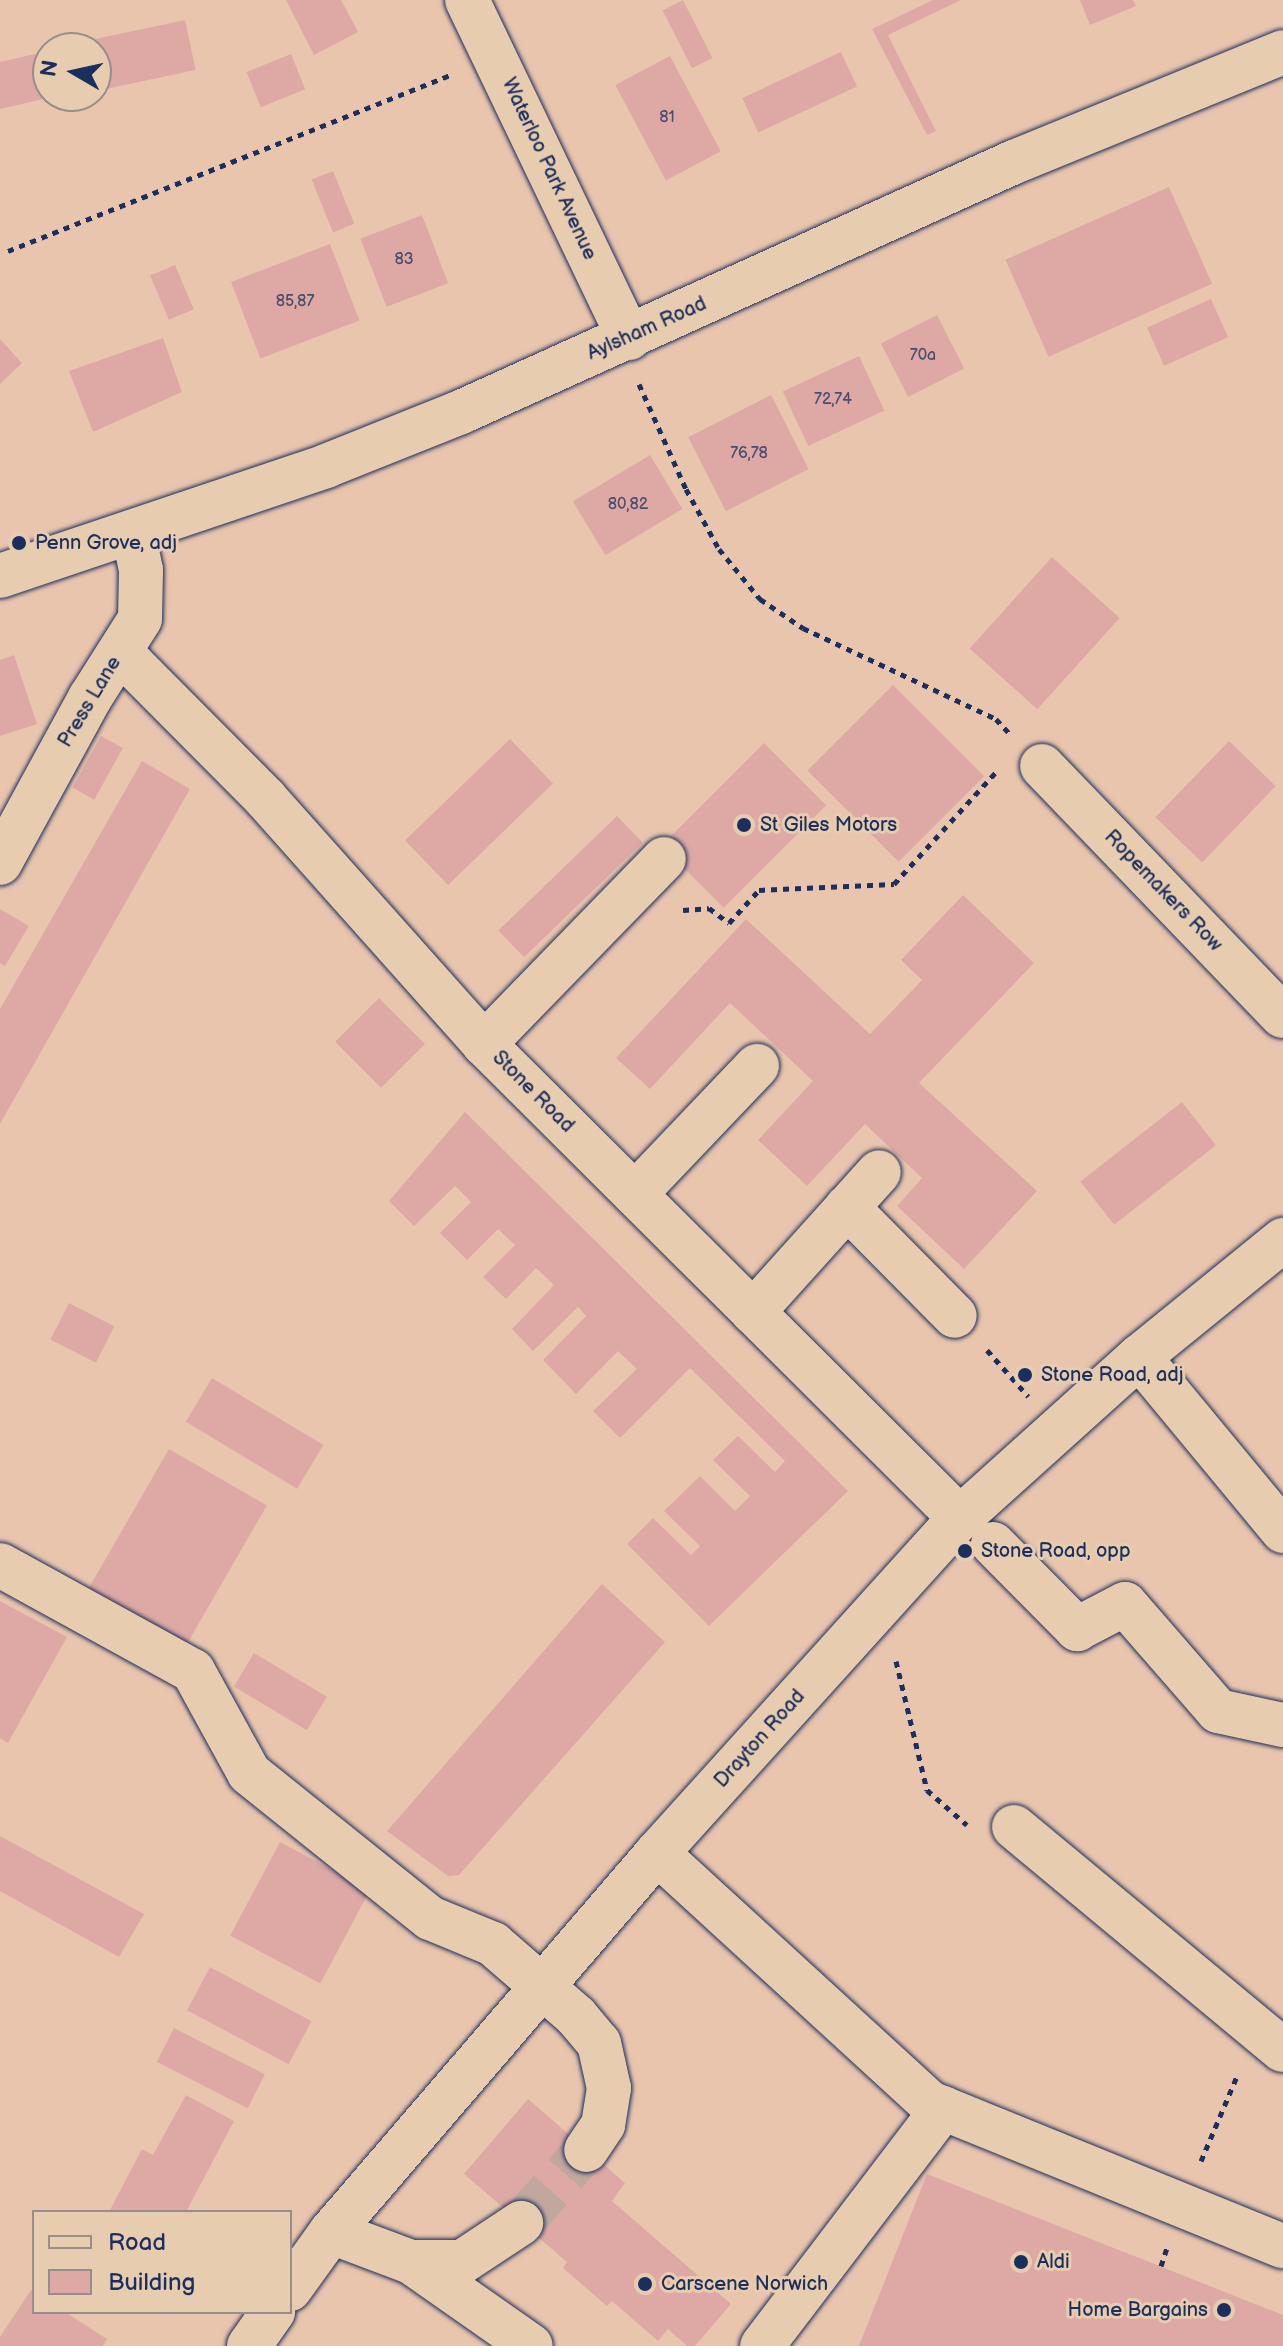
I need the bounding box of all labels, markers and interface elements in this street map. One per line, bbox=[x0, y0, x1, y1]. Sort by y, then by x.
north arrow bbox=[32, 32, 112, 112]
text: N bbox=[35, 58, 64, 79]
street label: Waterloo Park Avenue bbox=[496, 74, 602, 264]
house number: 81 bbox=[659, 108, 675, 128]
house number: 83 bbox=[394, 250, 414, 270]
house number: 85,87 bbox=[276, 292, 314, 312]
street label: Aylsham Road bbox=[584, 292, 710, 366]
house number: 70a bbox=[910, 346, 936, 366]
house number: 72,74 bbox=[814, 390, 852, 410]
house number: 76,78 bbox=[730, 444, 768, 464]
house number: 80,82 bbox=[608, 495, 648, 515]
place label: Penn Grove, adj bbox=[35, 531, 177, 555]
marker: Penn Grove, adj bbox=[10, 534, 28, 552]
street label: Press Lane bbox=[53, 652, 127, 752]
place label: St Giles Motors bbox=[760, 813, 897, 837]
marker: St Giles Motors bbox=[735, 816, 753, 834]
street label: Ropemakers Row bbox=[1099, 825, 1227, 957]
street label: Stone Road bbox=[487, 1046, 579, 1138]
place label: Stone Road, adj bbox=[1041, 1363, 1183, 1387]
marker: Stone Road, adj bbox=[1016, 1366, 1034, 1384]
place label: Stone Road, opp bbox=[981, 1539, 1130, 1563]
marker: Stone Road, opp bbox=[956, 1542, 974, 1560]
street label: Drayton Road bbox=[710, 1685, 810, 1793]
legend bbox=[32, 2210, 292, 2314]
text: Road bbox=[108, 2228, 166, 2257]
place label: Aldi bbox=[1037, 2250, 1070, 2274]
marker: Aldi bbox=[1012, 2253, 1030, 2271]
text: Building bbox=[108, 2268, 195, 2297]
place label: Carscene Norwich bbox=[661, 2272, 828, 2296]
marker: Carscene Norwich bbox=[636, 2275, 654, 2293]
place label: Home Bargains bbox=[1068, 2298, 1208, 2322]
marker: Home Bargains bbox=[1215, 2301, 1233, 2319]

